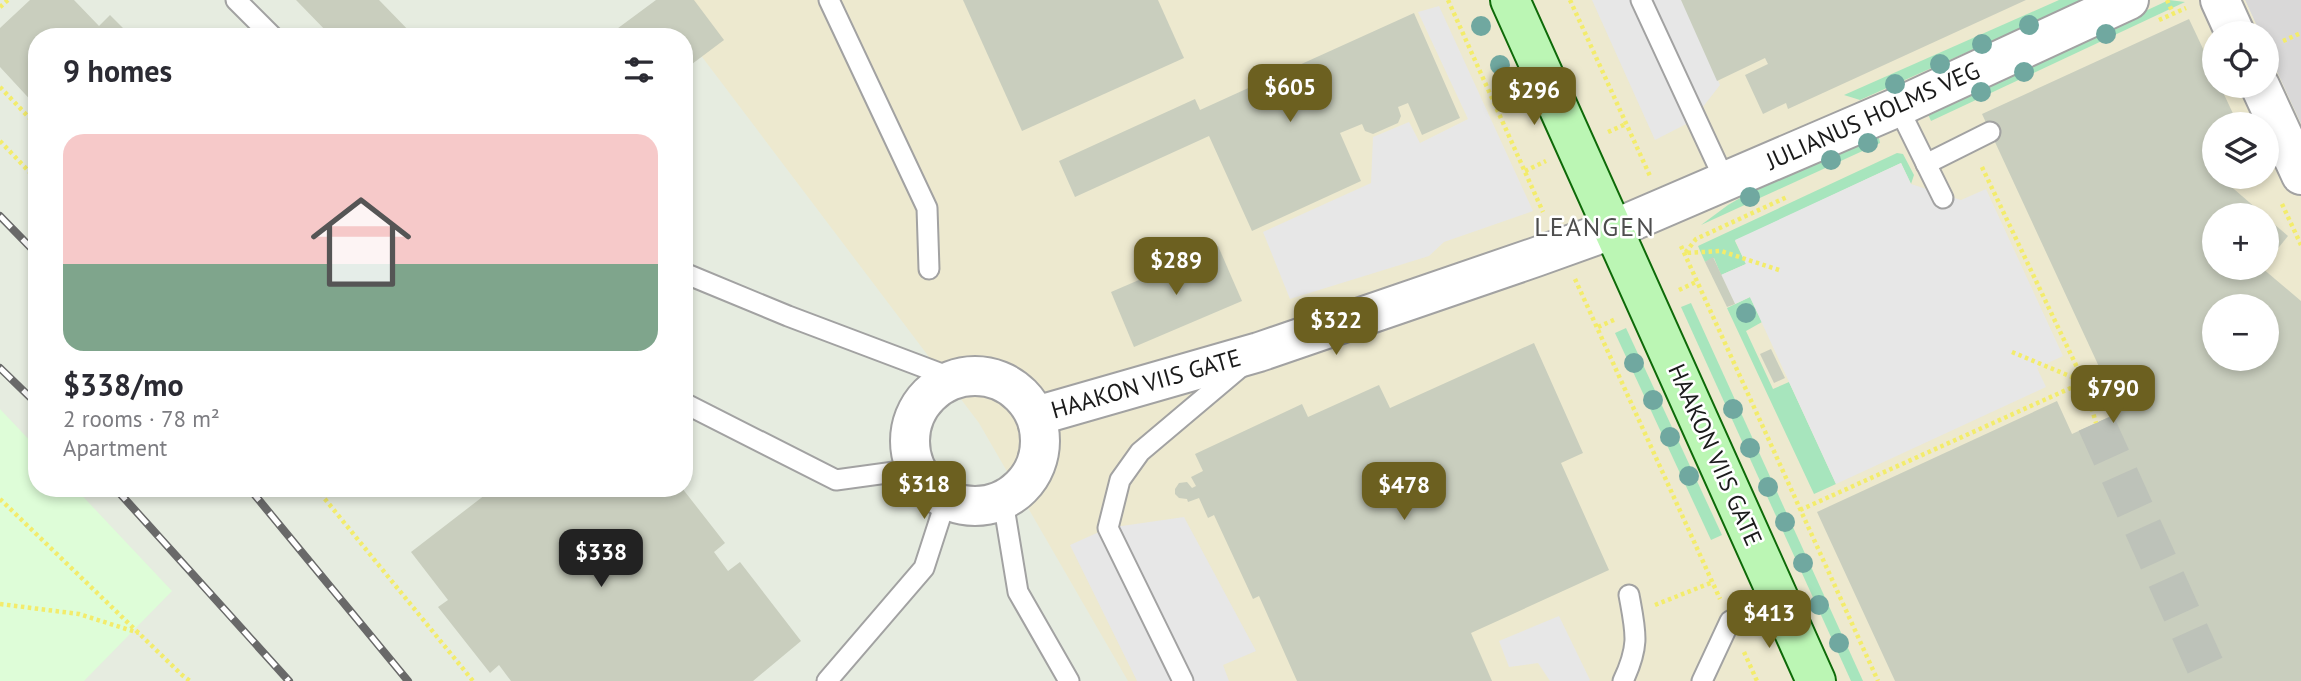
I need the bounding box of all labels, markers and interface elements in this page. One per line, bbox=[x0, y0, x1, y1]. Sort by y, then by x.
map controls bbox=[2202, 21, 2279, 371]
button: locate bbox=[2202, 21, 2279, 98]
text: 9 homes bbox=[63, 51, 172, 90]
icon: filters bbox=[620, 51, 658, 89]
street label: JULIANUS HOLMS VEG bbox=[1760, 54, 1984, 177]
pin: $605 bbox=[1249, 64, 1331, 124]
pin: $296 bbox=[1493, 68, 1575, 127]
text: $605 bbox=[1264, 72, 1316, 101]
text: $296 bbox=[1508, 75, 1560, 104]
button: layers bbox=[2202, 112, 2279, 189]
icon: home bbox=[298, 179, 424, 305]
button: + bbox=[2202, 203, 2279, 280]
district label: LEANGEN bbox=[1534, 210, 1656, 243]
pin: $289 bbox=[1135, 238, 1217, 297]
text: $289 bbox=[1150, 245, 1202, 274]
button: − bbox=[2202, 294, 2279, 371]
pin: $322 bbox=[1295, 298, 1377, 357]
text: $322 bbox=[1310, 305, 1362, 334]
street label: HAAKON VIIS GATE bbox=[1047, 342, 1244, 425]
street label: HAAKON VIIS GATE bbox=[1661, 359, 1769, 551]
text: $338/mo bbox=[63, 365, 184, 404]
pin: $790 bbox=[2072, 366, 2154, 425]
text: $790 bbox=[2087, 373, 2139, 402]
text: 2 rooms · 78 m² bbox=[63, 404, 220, 433]
text: Apartment bbox=[63, 433, 167, 462]
pin: $318 bbox=[883, 462, 965, 521]
pin: $478 bbox=[1363, 462, 1445, 522]
text: $318 bbox=[898, 469, 950, 498]
text: $478 bbox=[1378, 470, 1430, 499]
pin: $338 bbox=[560, 530, 642, 589]
text: $338 bbox=[575, 537, 627, 566]
pin: $413 bbox=[1728, 590, 1810, 650]
text: $413 bbox=[1743, 598, 1795, 627]

